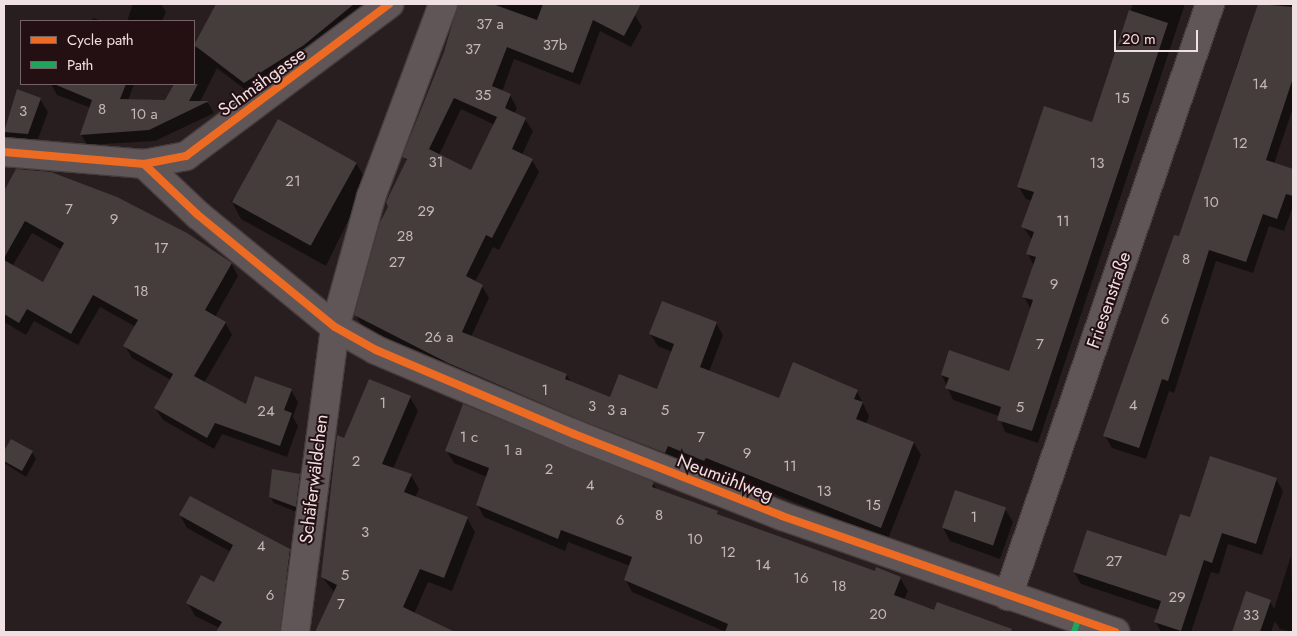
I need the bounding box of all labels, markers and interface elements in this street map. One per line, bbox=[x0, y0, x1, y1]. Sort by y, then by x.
house number: 37 a bbox=[476, 16, 504, 34]
legend bbox=[20, 20, 195, 85]
scale bar bbox=[1117, 20, 1201, 52]
text: 20 m bbox=[1122, 28, 1156, 50]
text: Cycle path bbox=[67, 29, 134, 51]
house number: 37b bbox=[543, 37, 567, 55]
house number: 37 bbox=[465, 41, 481, 59]
street label: Schmähgasse bbox=[214, 43, 310, 121]
text: Path bbox=[67, 54, 93, 76]
house number: 14 bbox=[1252, 76, 1268, 94]
house number: 35 bbox=[475, 87, 491, 105]
house number: 15 bbox=[1114, 90, 1130, 108]
house number: 8 bbox=[98, 101, 106, 119]
house number: 3 bbox=[19, 103, 27, 121]
house number: 10 a bbox=[130, 106, 158, 124]
house number: 12 bbox=[1232, 135, 1248, 153]
house number: 31 bbox=[429, 154, 443, 172]
house number: 13 bbox=[1090, 155, 1104, 173]
house number: 21 bbox=[285, 173, 301, 191]
house number: 10 bbox=[1203, 194, 1219, 212]
house number: 7 bbox=[65, 201, 73, 219]
house number: 29 bbox=[417, 203, 435, 221]
house number: 9 bbox=[110, 211, 118, 229]
house number: 11 bbox=[1056, 213, 1070, 231]
house number: 28 bbox=[397, 228, 413, 246]
house number: 17 bbox=[154, 240, 168, 258]
street label: Friesenstraße bbox=[1082, 249, 1136, 351]
house number: 8 bbox=[1182, 251, 1190, 269]
house number: 27 bbox=[389, 254, 405, 272]
house number: 9 bbox=[1050, 276, 1058, 294]
house number: 18 bbox=[134, 283, 148, 301]
house number: 6 bbox=[1161, 311, 1169, 329]
house number: 26 a bbox=[425, 329, 453, 347]
house number: 7 bbox=[1036, 336, 1044, 354]
house number: 1 bbox=[542, 382, 548, 400]
house number: 1 bbox=[380, 395, 386, 413]
house number: 4 bbox=[1129, 397, 1137, 415]
house number: 3 bbox=[588, 398, 596, 416]
house number: 5 bbox=[1016, 399, 1024, 417]
house number: 3 a bbox=[607, 402, 627, 420]
house number: 5 bbox=[661, 402, 669, 420]
house number: 24 bbox=[257, 403, 275, 421]
street label: Schäferwäldchen bbox=[295, 413, 333, 545]
house number: 1 c bbox=[460, 429, 478, 447]
house number: 7 bbox=[697, 429, 705, 447]
house number: 1 a bbox=[504, 442, 522, 460]
house number: 9 bbox=[743, 445, 751, 463]
street label: Neumühlweg bbox=[674, 450, 776, 506]
house number: 2 bbox=[352, 453, 360, 471]
house number: 11 bbox=[783, 458, 797, 476]
house number: 2 bbox=[545, 461, 553, 479]
house number: 4 bbox=[586, 477, 594, 495]
house number: 13 bbox=[817, 483, 831, 501]
house number: 15 bbox=[865, 497, 881, 515]
house number: 8 bbox=[655, 507, 663, 525]
house number: 1 bbox=[971, 509, 977, 527]
house number: 6 bbox=[616, 512, 624, 530]
house number: 3 bbox=[361, 524, 369, 542]
house number: 10 bbox=[687, 531, 703, 549]
house number: 4 bbox=[257, 538, 265, 556]
house number: 12 bbox=[720, 544, 736, 562]
house number: 27 bbox=[1106, 553, 1122, 571]
house number: 14 bbox=[755, 557, 771, 575]
house number: 5 bbox=[341, 567, 349, 585]
house number: 16 bbox=[793, 570, 809, 588]
house number: 18 bbox=[832, 578, 846, 596]
house number: 6 bbox=[266, 587, 274, 605]
house number: 29 bbox=[1168, 589, 1186, 607]
house number: 7 bbox=[337, 596, 345, 614]
house number: 20 bbox=[869, 606, 887, 624]
house number: 33 bbox=[1243, 607, 1259, 625]

